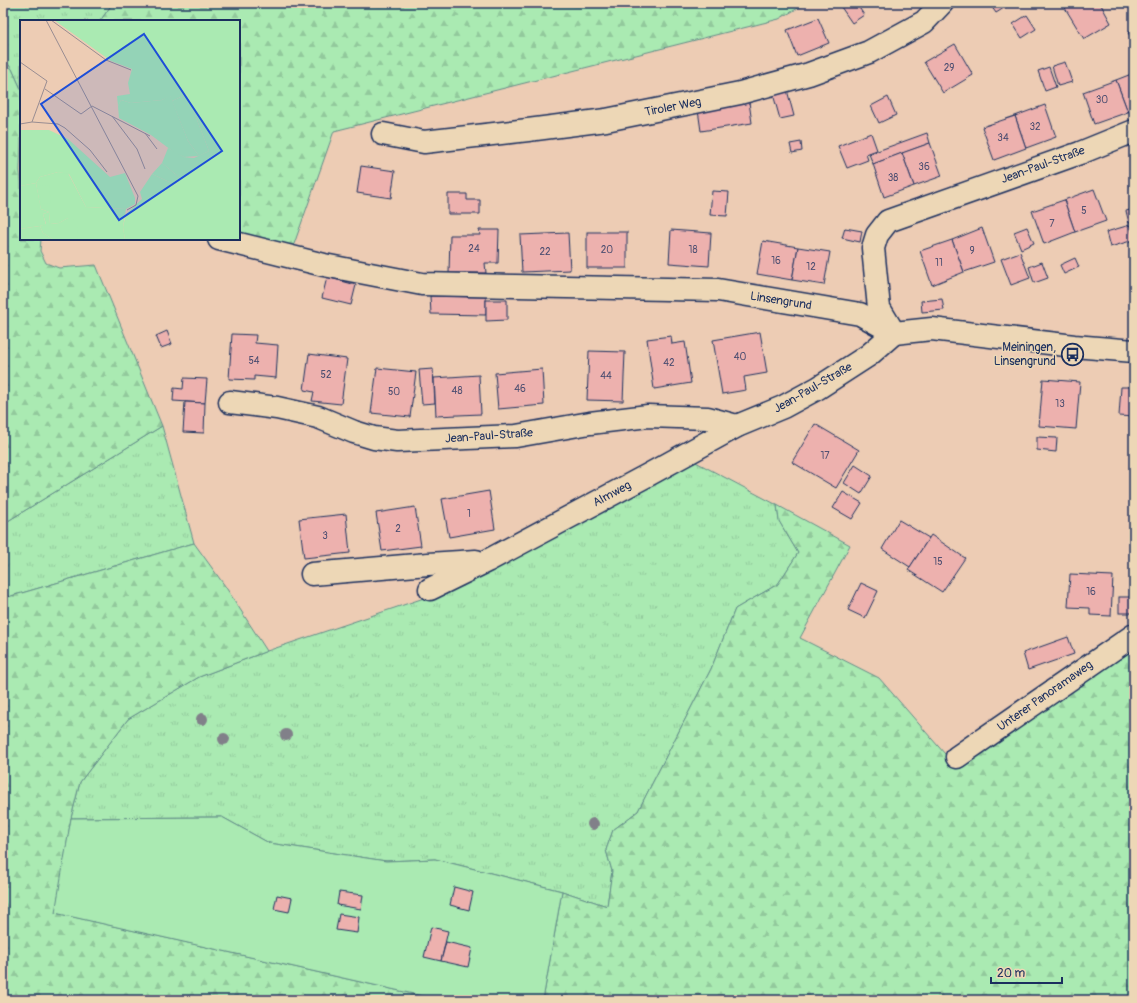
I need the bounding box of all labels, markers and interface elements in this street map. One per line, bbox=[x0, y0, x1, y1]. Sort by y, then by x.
inset map bbox=[20, 20, 240, 240]
house number: 29 bbox=[944, 62, 954, 74]
street label: Tiroler Weg bbox=[644, 94, 702, 120]
house number: 30 bbox=[1096, 94, 1108, 106]
house number: 32 bbox=[1029, 121, 1041, 133]
house number: 34 bbox=[997, 132, 1009, 144]
street label: Jean-Paul-Straße bbox=[999, 143, 1087, 187]
house number: 36 bbox=[918, 161, 930, 173]
house number: 38 bbox=[888, 172, 898, 184]
house number: 5 bbox=[1081, 205, 1087, 217]
house number: 7 bbox=[1049, 218, 1055, 230]
house number: 24 bbox=[468, 243, 480, 255]
house number: 20 bbox=[601, 244, 613, 256]
house number: 18 bbox=[689, 244, 697, 256]
house number: 9 bbox=[969, 245, 975, 257]
house number: 22 bbox=[539, 246, 551, 258]
house number: 16 bbox=[771, 255, 781, 267]
house number: 11 bbox=[935, 257, 943, 269]
house number: 12 bbox=[806, 261, 816, 273]
street label: Linsengrund bbox=[749, 289, 813, 313]
place label: Meiningen, Linsengrund bbox=[994, 340, 1056, 369]
bus stop icon: Meiningen, Linsengrund bbox=[1059, 341, 1085, 367]
house number: 40 bbox=[734, 351, 746, 363]
house number: 54 bbox=[248, 355, 260, 367]
house number: 42 bbox=[663, 357, 675, 369]
street label: Jean-Paul-Straße bbox=[771, 359, 855, 417]
house number: 52 bbox=[320, 369, 332, 381]
house number: 44 bbox=[600, 370, 612, 382]
house number: 46 bbox=[514, 383, 526, 395]
house number: 48 bbox=[452, 385, 462, 397]
house number: 50 bbox=[388, 386, 400, 398]
house number: 13 bbox=[1055, 398, 1065, 410]
street label: Jean-Paul-Straße bbox=[444, 425, 534, 447]
house number: 17 bbox=[820, 450, 830, 462]
street label: Almweg bbox=[590, 478, 634, 510]
house number: 1 bbox=[467, 508, 471, 520]
house number: 2 bbox=[395, 523, 401, 535]
house number: 3 bbox=[322, 530, 328, 542]
house number: 15 bbox=[933, 556, 943, 568]
house number: 16 bbox=[1086, 586, 1096, 598]
street label: Unterer Panoramaweg bbox=[994, 657, 1096, 735]
scale bar bbox=[991, 959, 1062, 985]
text: 20 m bbox=[997, 966, 1026, 981]

